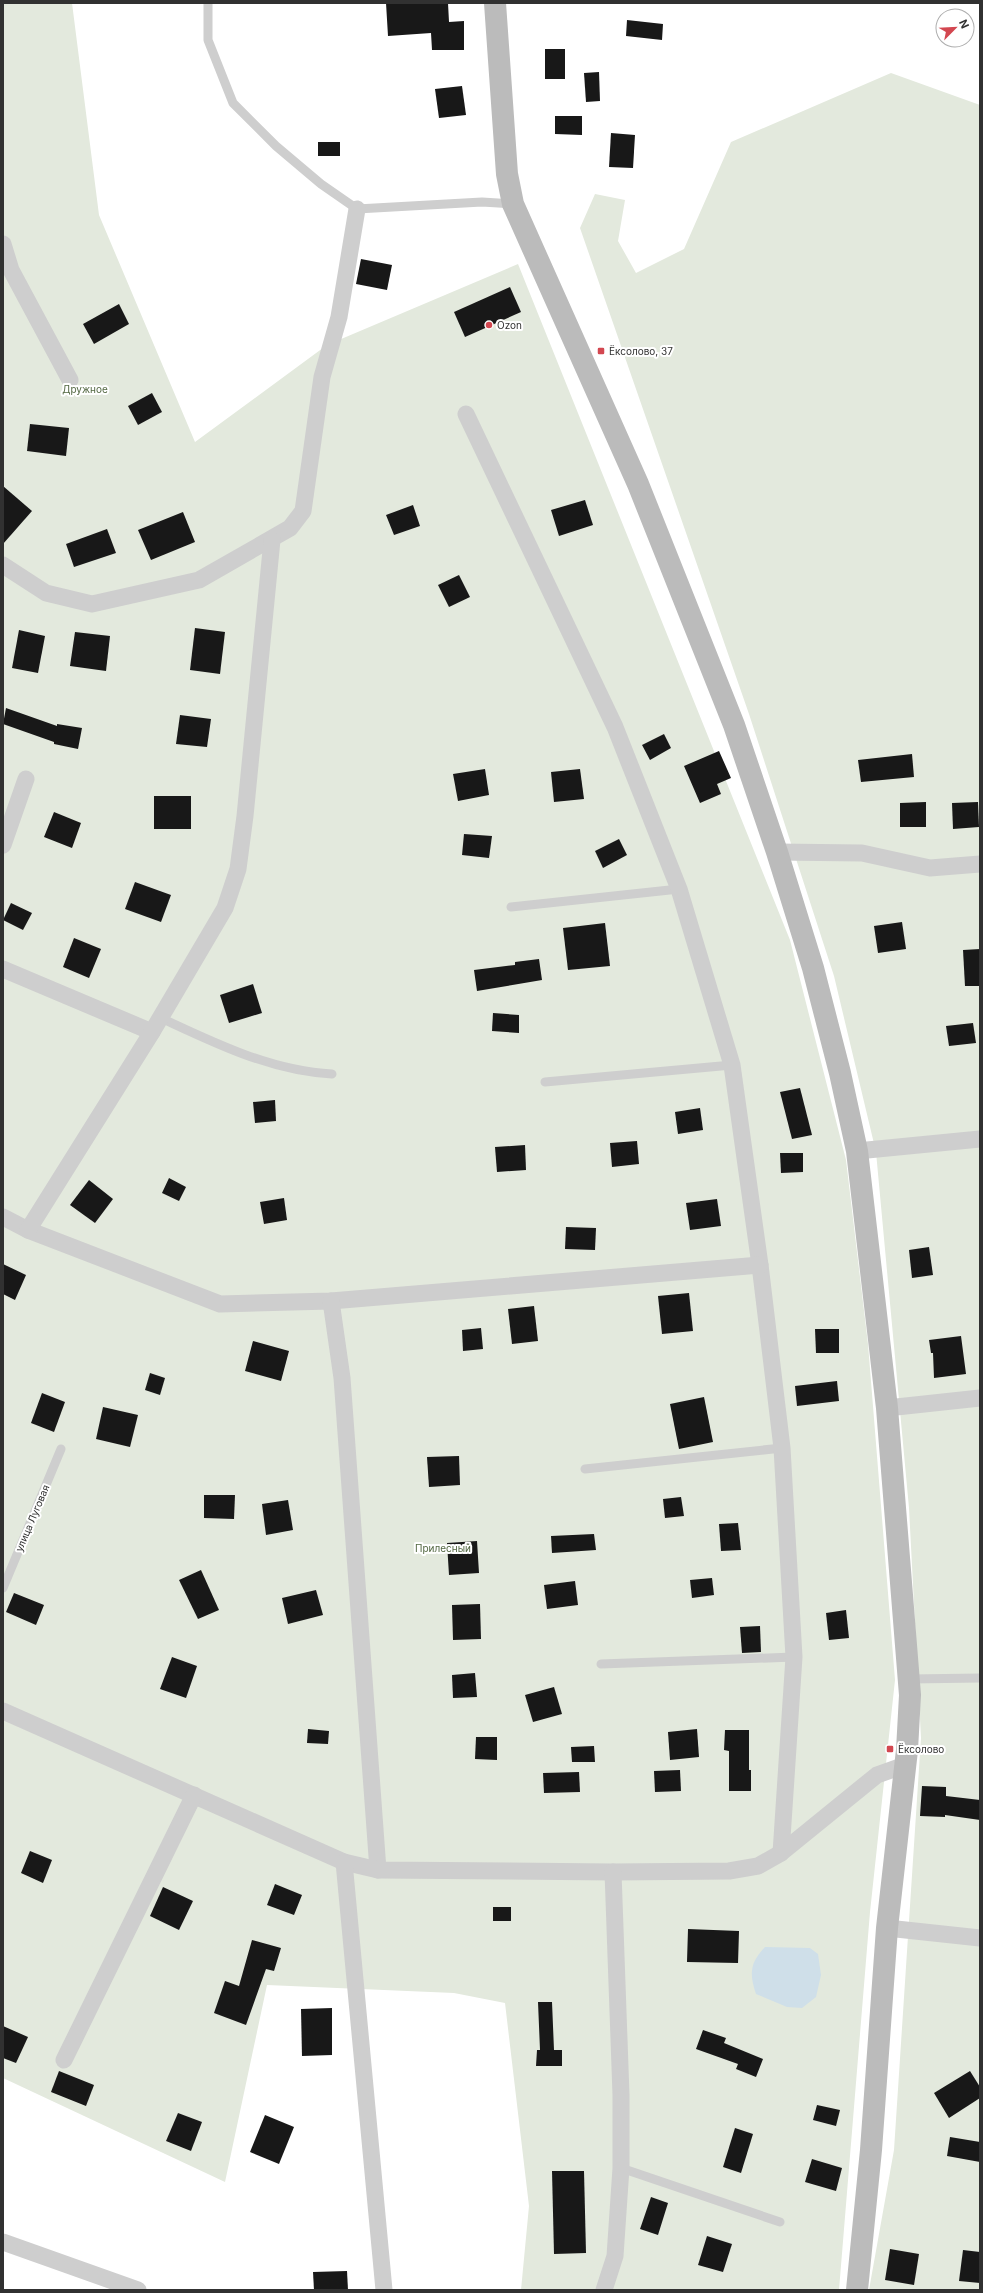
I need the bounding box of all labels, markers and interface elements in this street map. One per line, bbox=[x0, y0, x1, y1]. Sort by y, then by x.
north arrow bbox=[935, 8, 975, 48]
text: N bbox=[956, 17, 972, 31]
place label: Ozon bbox=[497, 319, 522, 331]
marker: Ozon bbox=[484, 320, 494, 330]
place label: Ёксолово, 37 bbox=[609, 345, 673, 357]
marker: Ёксолово, 37 bbox=[596, 346, 606, 356]
park label: Дружное bbox=[62, 383, 108, 395]
street label: улица Луговая bbox=[13, 1483, 51, 1553]
park label: Прилесный bbox=[415, 1542, 471, 1554]
place label: Ёксолово bbox=[898, 1743, 944, 1755]
marker: Ёксолово bbox=[885, 1744, 895, 1754]

